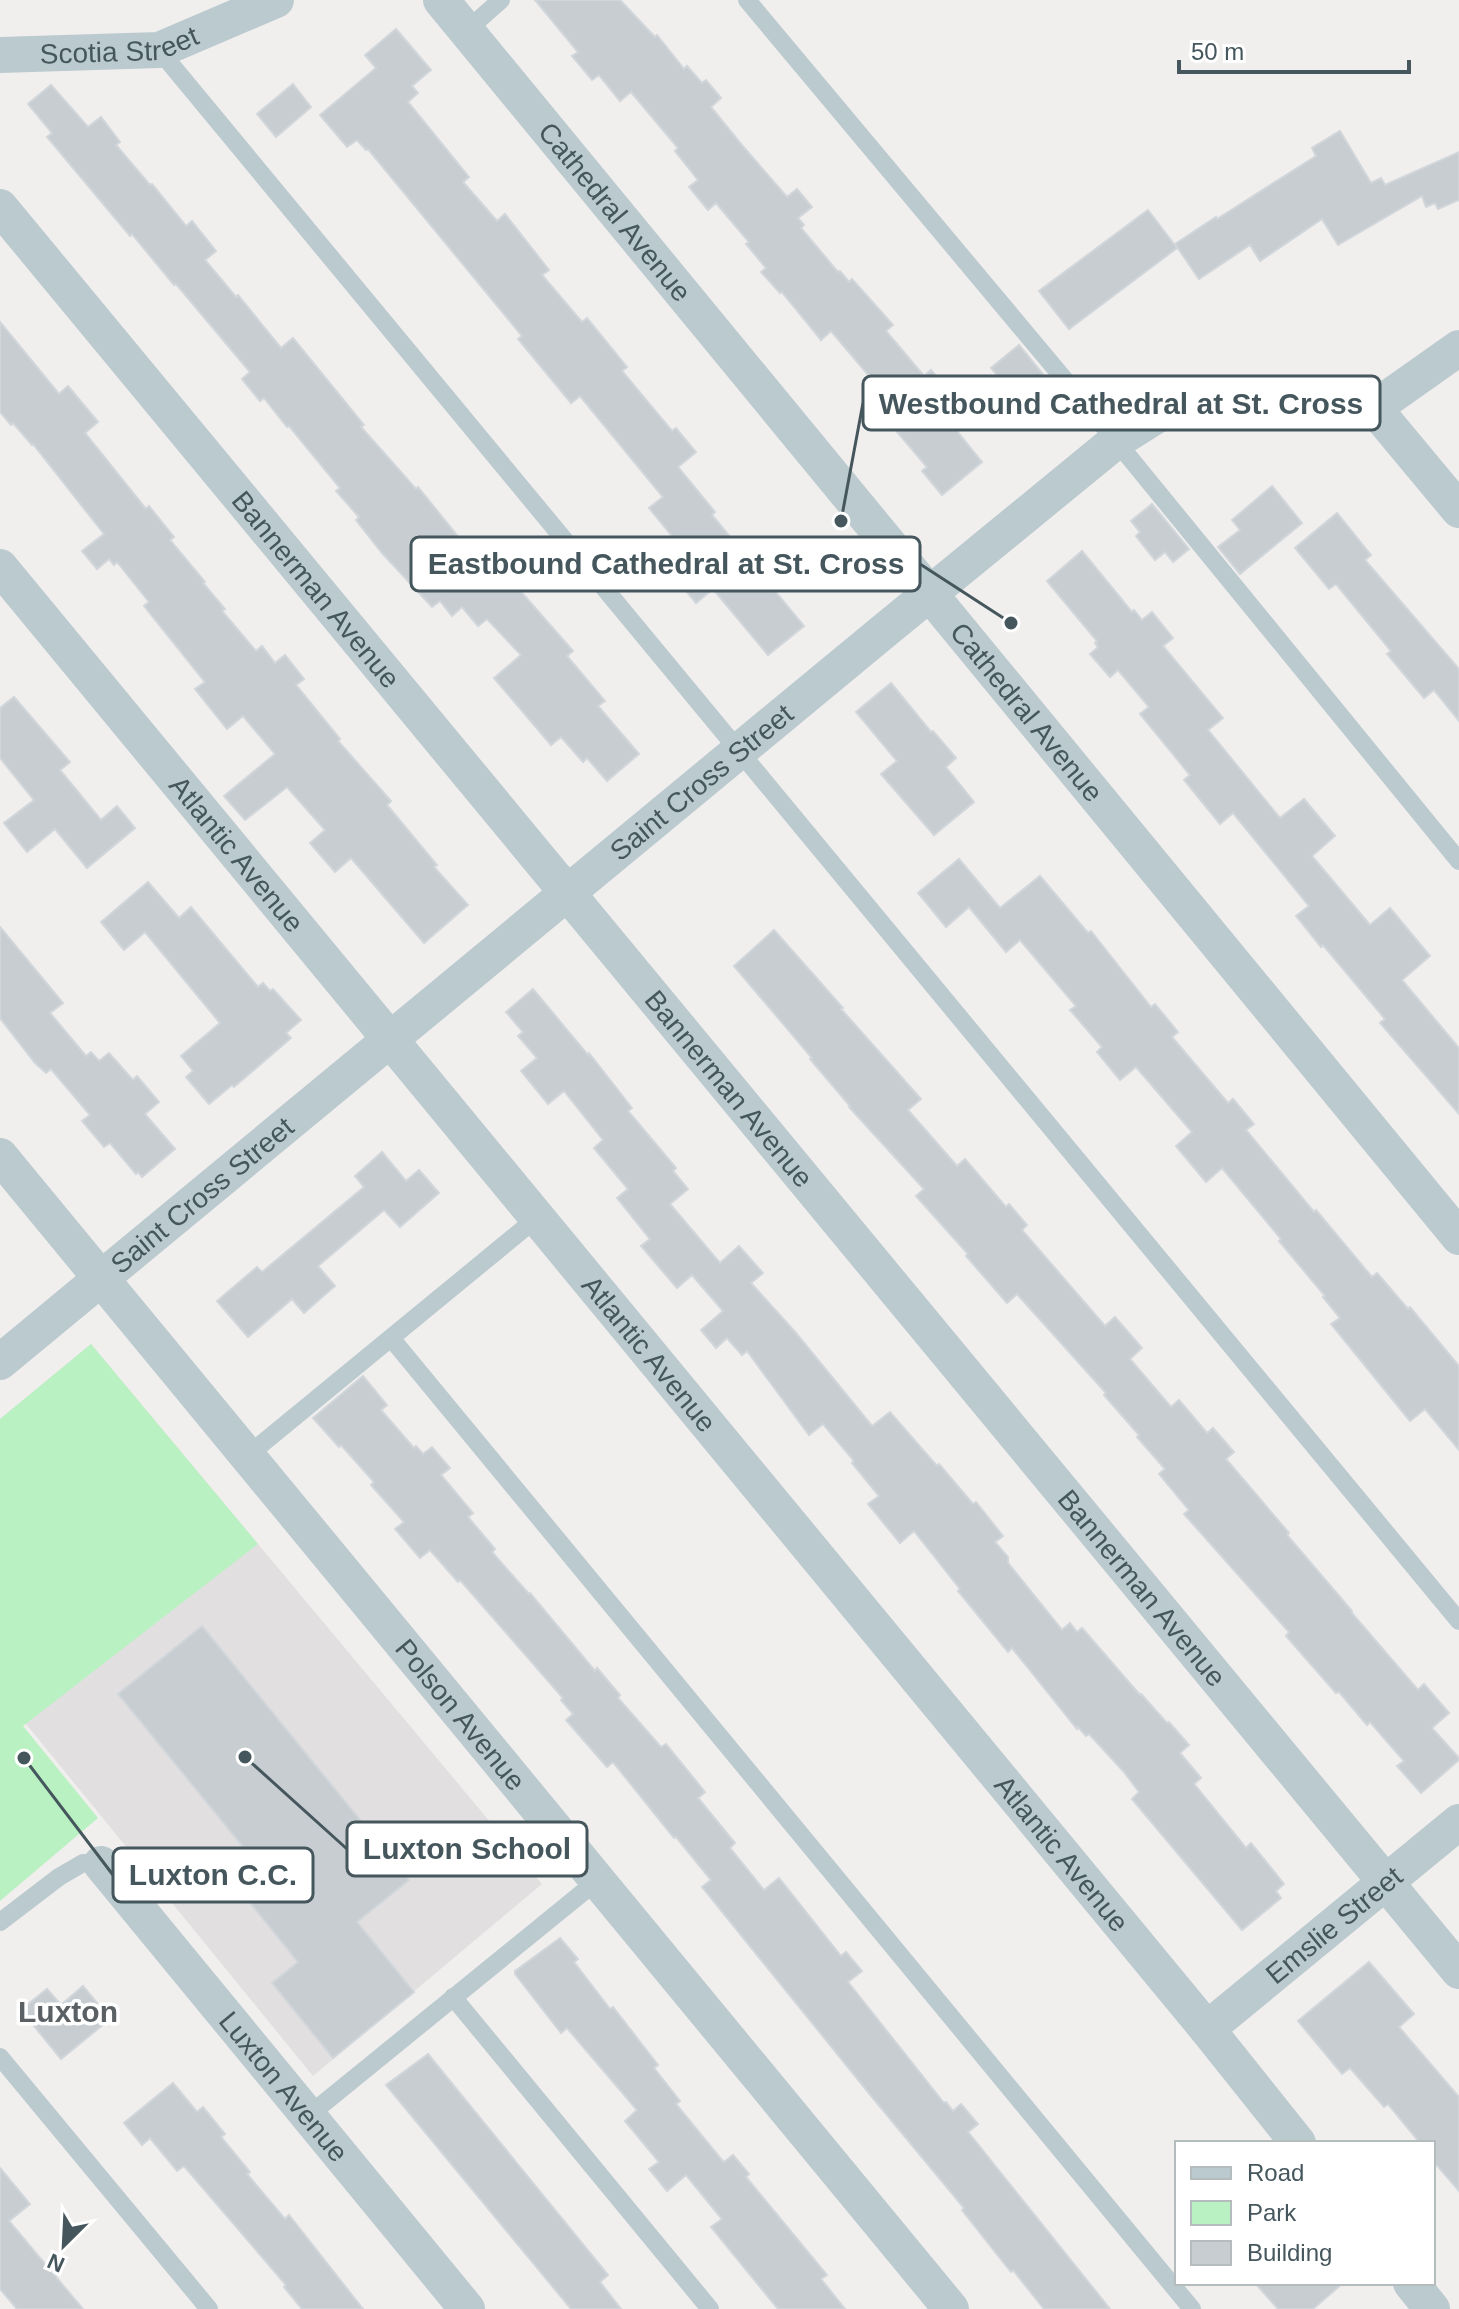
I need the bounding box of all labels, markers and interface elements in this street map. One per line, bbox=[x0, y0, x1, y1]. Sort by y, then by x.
street label: Scotia Street bbox=[39, 20, 203, 70]
scale bar bbox=[1179, 24, 1409, 74]
text: 50 m bbox=[1191, 38, 1244, 65]
street label: Cathedral Avenue bbox=[532, 116, 697, 308]
callout: Westbound Cathedral at St. Cross bbox=[863, 376, 1380, 430]
text: Westbound Cathedral at St. Cross bbox=[879, 387, 1363, 420]
street label: Bannerman Avenue bbox=[226, 485, 406, 694]
callout: Eastbound Cathedral at St. Cross bbox=[411, 537, 920, 591]
text: Eastbound Cathedral at St. Cross bbox=[428, 547, 904, 580]
street label: Cathedral Avenue bbox=[944, 617, 1109, 808]
street label: Saint Cross Street bbox=[604, 698, 799, 867]
street label: Atlantic Avenue bbox=[163, 770, 310, 938]
street label: Bannerman Avenue bbox=[639, 984, 819, 1193]
street label: Saint Cross Street bbox=[105, 1111, 300, 1280]
street label: Atlantic Avenue bbox=[576, 1270, 722, 1438]
street label: Bannerman Avenue bbox=[1052, 1484, 1232, 1693]
street label: Polson Avenue bbox=[389, 1633, 532, 1797]
street label: Atlantic Avenue bbox=[988, 1769, 1135, 1938]
callout: Luxton School bbox=[347, 1822, 587, 1876]
text: Luxton School bbox=[363, 1832, 571, 1865]
callout: Luxton C.C. bbox=[113, 1848, 313, 1902]
text: Luxton C.C. bbox=[129, 1858, 297, 1891]
street label: Emslie Street bbox=[1260, 1860, 1408, 1990]
district label: Luxton bbox=[18, 1995, 118, 2028]
street label: Luxton Avenue bbox=[213, 2006, 354, 2168]
legend bbox=[1175, 2141, 1435, 2285]
text: Road bbox=[1247, 2159, 1304, 2186]
text: Park bbox=[1247, 2199, 1297, 2226]
north arrow bbox=[24, 2205, 104, 2285]
text: Building bbox=[1247, 2239, 1332, 2266]
text: N bbox=[44, 2248, 68, 2277]

